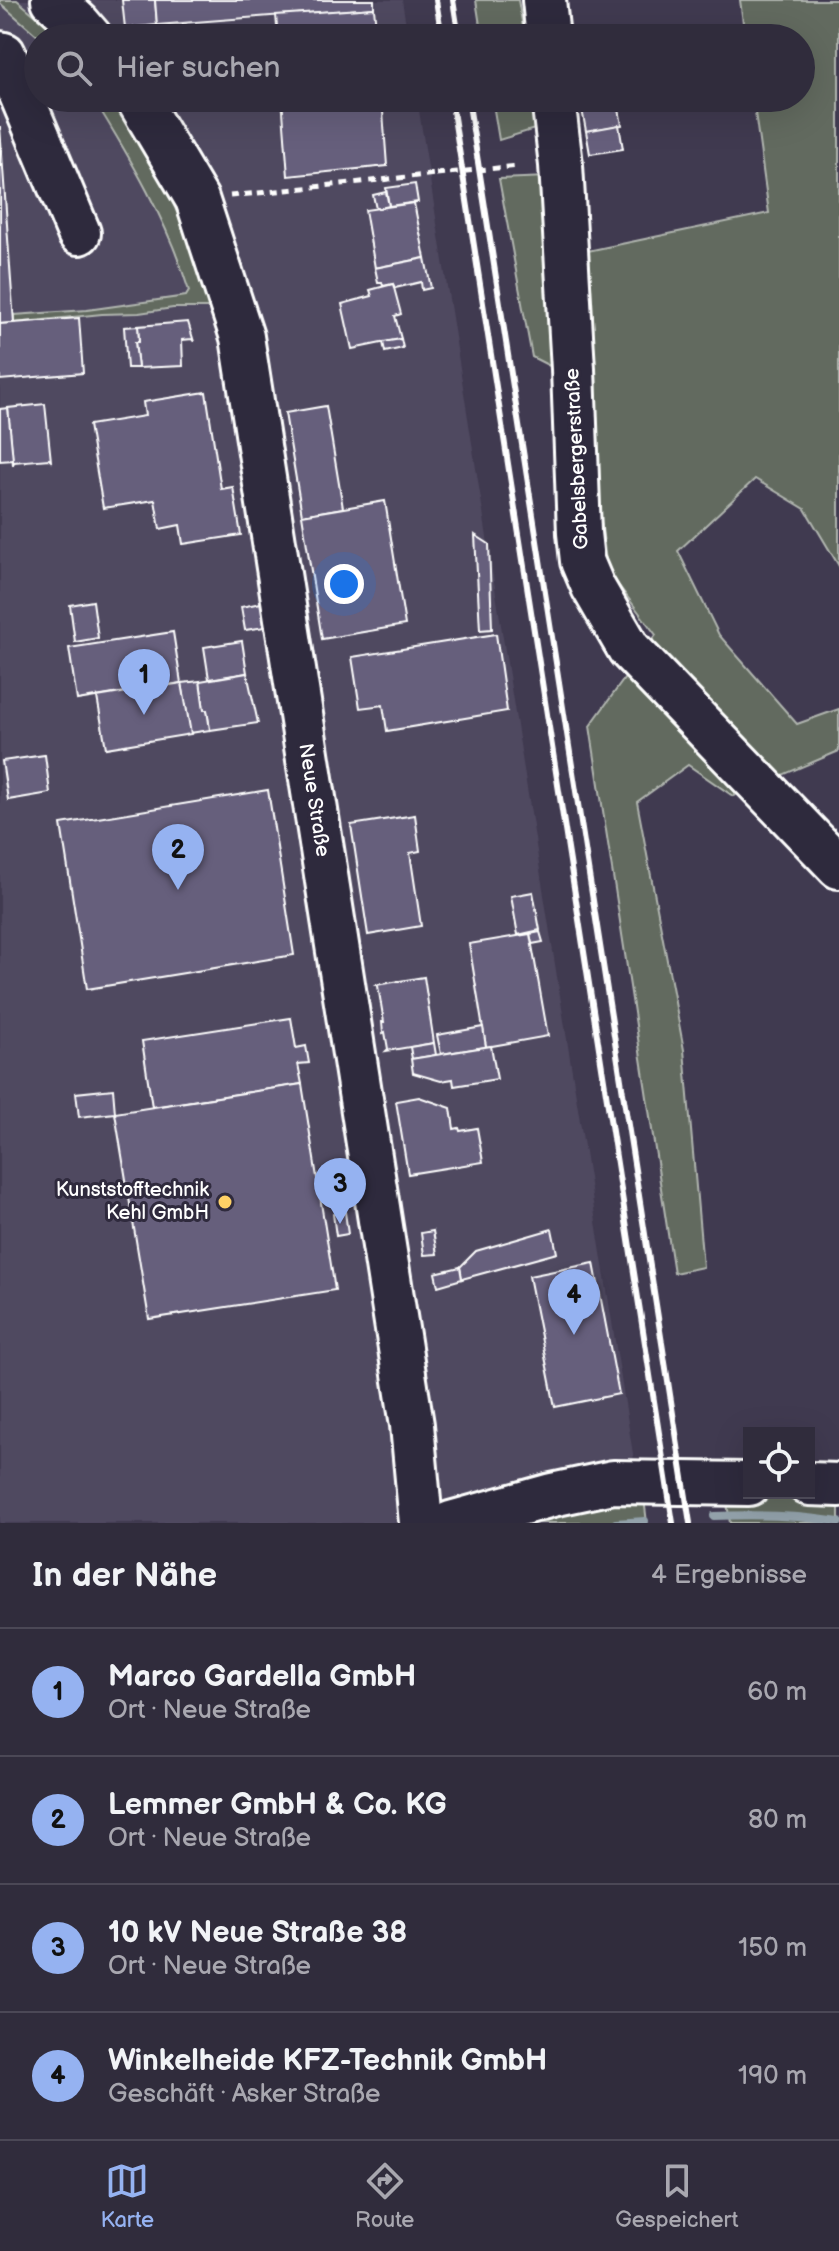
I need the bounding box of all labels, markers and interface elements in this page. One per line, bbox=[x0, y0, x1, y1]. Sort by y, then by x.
search box bbox=[24, 24, 815, 112]
icon: search bbox=[52, 46, 96, 90]
text: Hier suchen bbox=[116, 50, 281, 86]
street label: Gabelsbergerstraße bbox=[560, 368, 594, 550]
your location bbox=[324, 564, 364, 604]
pin: 1 bbox=[118, 649, 170, 715]
street label: Neue Straße bbox=[293, 742, 335, 858]
pin: 2 bbox=[152, 824, 204, 890]
pin: 3 bbox=[314, 1158, 366, 1224]
place label: Kunststofftechnik Kehl GmbH bbox=[56, 1178, 209, 1225]
marker: Kunststofftechnik Kehl GmbH bbox=[216, 1193, 234, 1211]
pin: 4 bbox=[548, 1269, 600, 1335]
map controls bbox=[743, 1427, 815, 1499]
button: locate bbox=[743, 1427, 815, 1499]
text: In der Nähe bbox=[32, 1555, 217, 1596]
text: 4 Ergebnisse bbox=[651, 1560, 807, 1591]
text: Marco Gardella GmbH bbox=[108, 1659, 416, 1695]
text: 1 bbox=[53, 1677, 63, 1708]
text: 60 m bbox=[747, 1677, 807, 1708]
text: Ort · Neue Straße bbox=[108, 1695, 311, 1726]
text: Lemmer GmbH & Co. KG bbox=[108, 1787, 447, 1823]
text: 2 bbox=[50, 1805, 66, 1836]
text: 80 m bbox=[748, 1805, 807, 1836]
text: Ort · Neue Straße bbox=[108, 1823, 311, 1854]
text: 10 kV Neue Straße 38 bbox=[108, 1915, 407, 1951]
text: 3 bbox=[50, 1933, 66, 1964]
text: 150 m bbox=[738, 1933, 807, 1964]
text: Ort · Neue Straße bbox=[108, 1951, 311, 1982]
text: Winkelheide KFZ-Technik GmbH bbox=[108, 2043, 547, 2079]
text: 4 bbox=[50, 2061, 66, 2092]
text: 190 m bbox=[738, 2061, 807, 2092]
text: Geschäft · Asker Straße bbox=[108, 2079, 380, 2110]
tab: Karte bbox=[100, 2159, 154, 2234]
tab: Route bbox=[355, 2159, 414, 2234]
tab: Gespeichert bbox=[615, 2159, 739, 2234]

